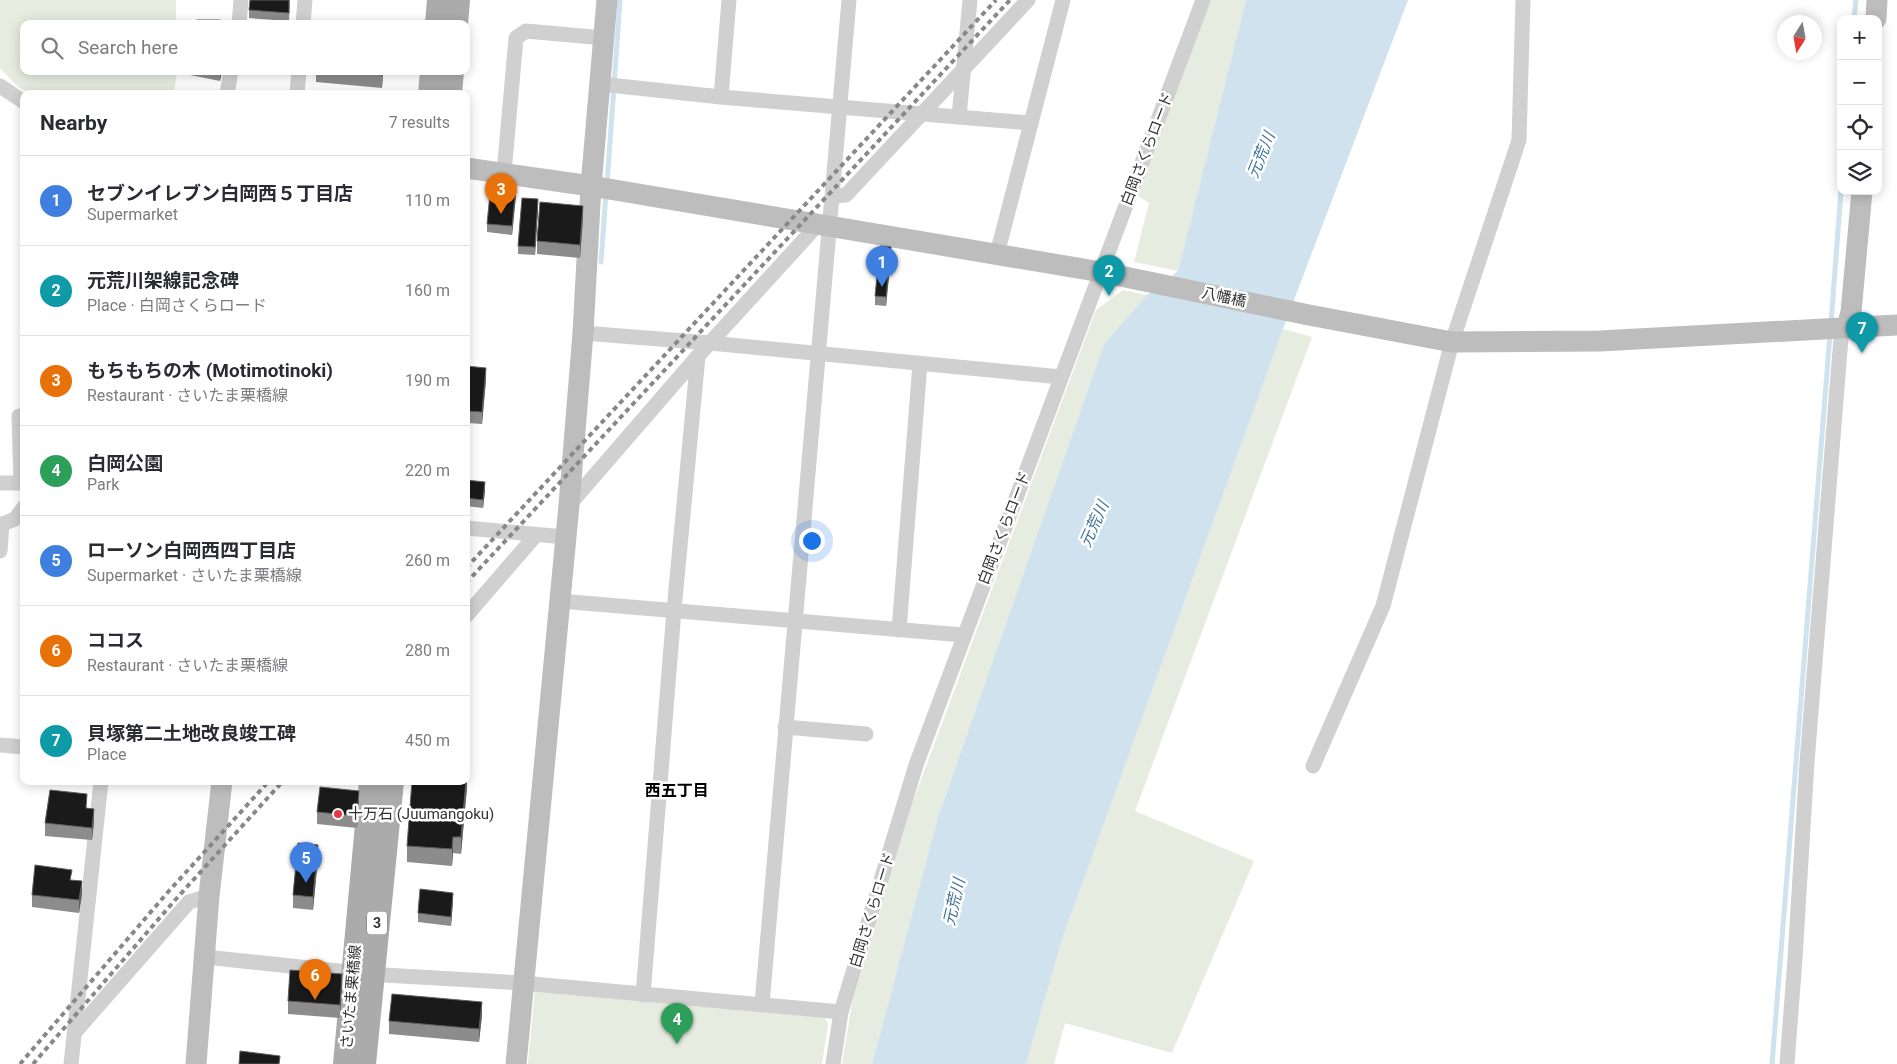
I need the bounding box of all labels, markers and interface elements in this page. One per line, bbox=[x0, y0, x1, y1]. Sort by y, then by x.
north arrow bbox=[1777, 15, 1822, 60]
map controls bbox=[1837, 15, 1882, 195]
button: + bbox=[1837, 15, 1882, 60]
search box bbox=[20, 20, 470, 75]
icon: search bbox=[38, 34, 66, 62]
text: Search here bbox=[78, 36, 178, 59]
button: − bbox=[1837, 60, 1882, 105]
street label: 白岡さくらロード bbox=[1117, 90, 1177, 208]
button: locate bbox=[1837, 105, 1882, 150]
text: Nearby bbox=[40, 111, 107, 135]
text: 7 results bbox=[389, 113, 450, 132]
water label: 元荒川 bbox=[1243, 127, 1280, 181]
button: layers bbox=[1837, 150, 1882, 195]
pin: 3 bbox=[485, 173, 517, 214]
text: セブンイレブン白岡西５丁目店 bbox=[87, 182, 353, 205]
text: 1 bbox=[51, 191, 61, 210]
text: 110 m bbox=[405, 191, 450, 210]
text: Supermarket bbox=[87, 205, 178, 224]
pin: 1 bbox=[866, 246, 898, 287]
pin: 2 bbox=[1093, 255, 1125, 296]
text: 元荒川架線記念碑 bbox=[87, 269, 239, 292]
text: 2 bbox=[51, 281, 61, 300]
text: 160 m bbox=[405, 281, 450, 300]
street label: 八幡橋 bbox=[1200, 284, 1248, 310]
text: Place · 白岡さくらロード bbox=[87, 296, 267, 315]
pin: 7 bbox=[1846, 312, 1878, 353]
text: もちもちの木 (Motimotinoki) bbox=[87, 359, 333, 382]
text: 3 bbox=[51, 371, 61, 390]
text: 190 m bbox=[405, 371, 450, 390]
text: Restaurant · さいたま栗橋線 bbox=[87, 386, 288, 405]
text: 白岡公園 bbox=[87, 452, 163, 475]
text: 4 bbox=[51, 461, 61, 480]
text: 220 m bbox=[405, 461, 450, 480]
street label: 白岡さくらロード bbox=[974, 469, 1034, 587]
text: Park bbox=[87, 475, 119, 494]
water label: 元荒川 bbox=[1076, 496, 1113, 550]
your location bbox=[799, 528, 825, 554]
text: ローソン白岡西四丁目店 bbox=[87, 539, 296, 562]
text: 5 bbox=[51, 551, 61, 570]
text: 260 m bbox=[405, 551, 450, 570]
text: Supermarket · さいたま栗橋線 bbox=[87, 566, 302, 585]
text: ココス bbox=[87, 629, 144, 652]
text: 6 bbox=[51, 641, 61, 660]
text: 280 m bbox=[405, 641, 450, 660]
text: Restaurant · さいたま栗橋線 bbox=[87, 656, 288, 675]
text: 貝塚第二土地改良竣工碑 bbox=[87, 722, 296, 745]
text: 7 bbox=[51, 731, 61, 750]
text: 450 m bbox=[405, 731, 450, 750]
text: Place bbox=[87, 745, 127, 764]
district label: 西五丁目 bbox=[645, 781, 709, 800]
place label: 十万石 (Juumangoku) bbox=[348, 805, 494, 823]
marker: 十万石 (Juumangoku) bbox=[332, 808, 344, 820]
pin: 5 bbox=[290, 842, 322, 883]
street label: 白岡さくらロード bbox=[846, 850, 898, 970]
water label: 元荒川 bbox=[939, 875, 969, 928]
road number: 3 bbox=[367, 911, 387, 934]
street label: さいたま栗橋線 bbox=[337, 944, 365, 1050]
pin: 6 bbox=[299, 959, 331, 1000]
pin: 4 bbox=[661, 1003, 693, 1044]

